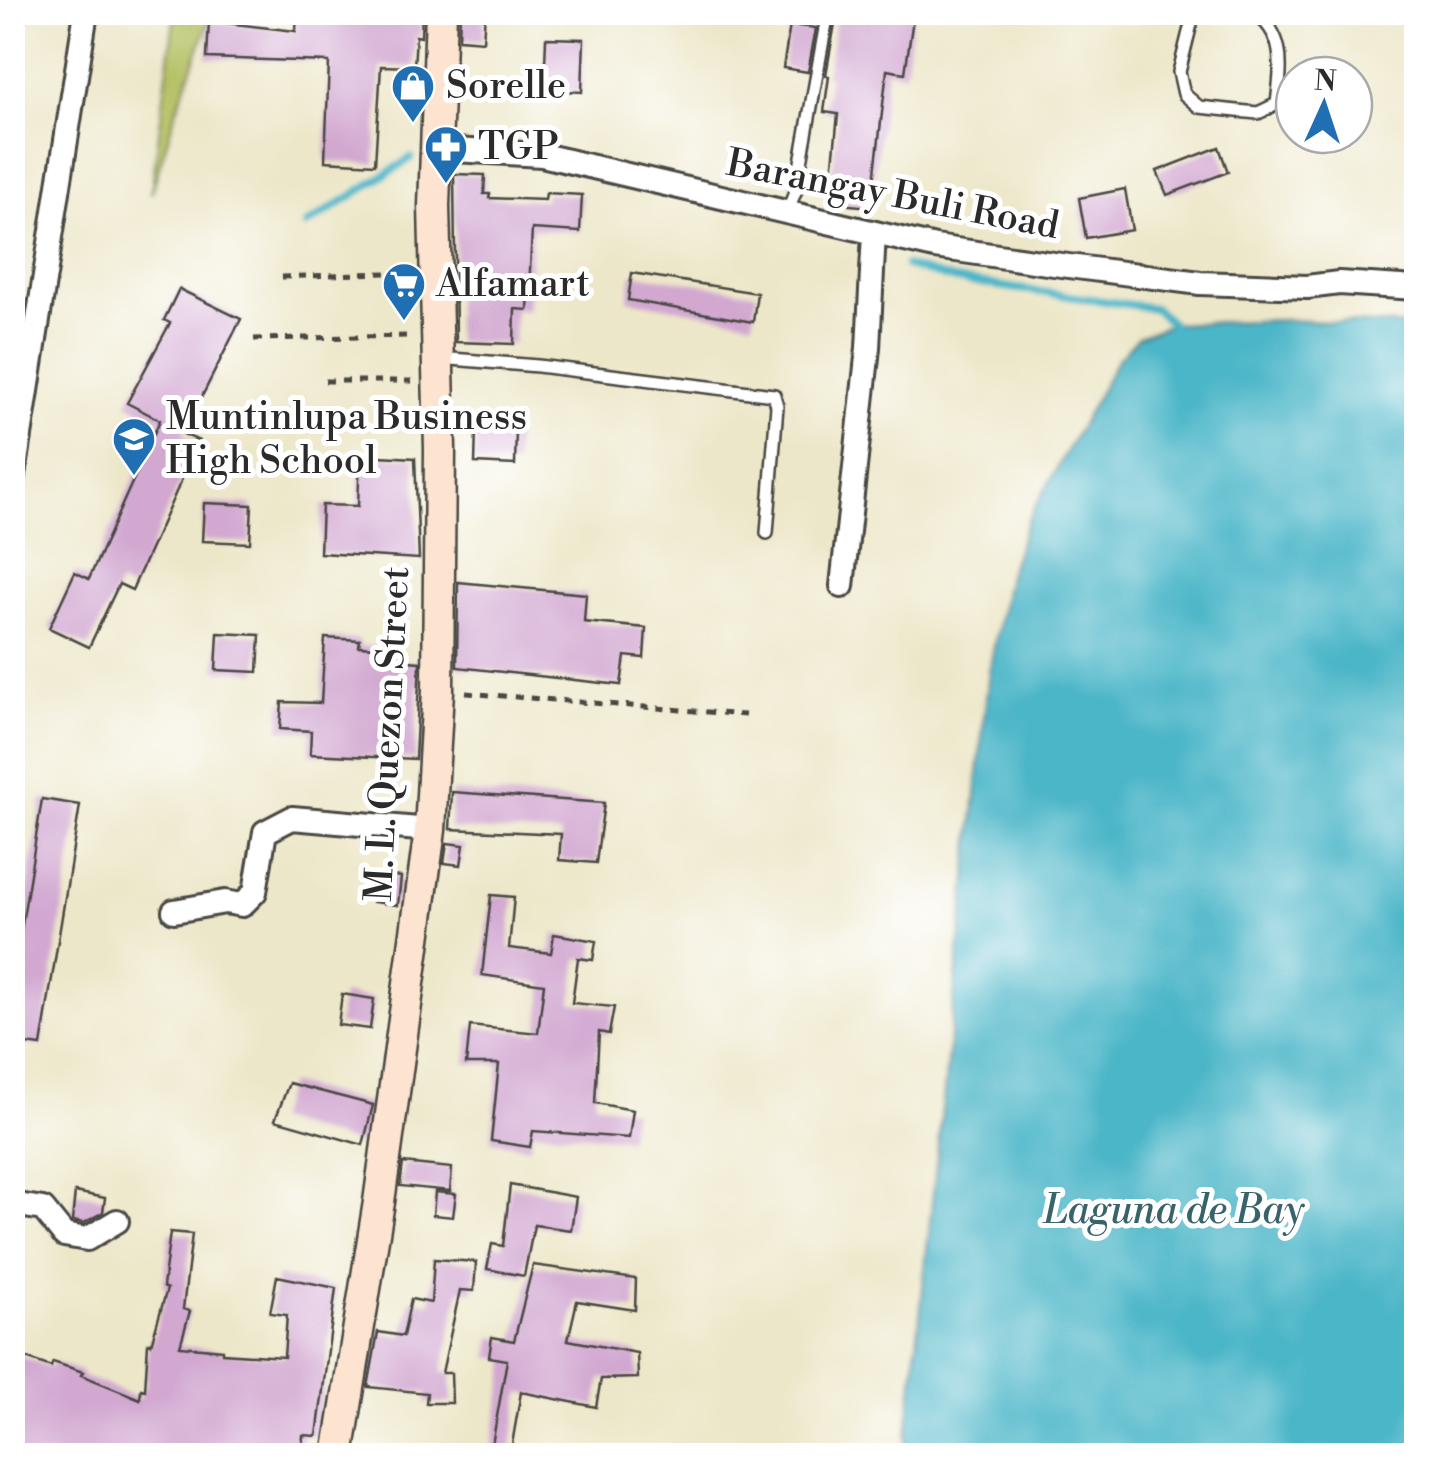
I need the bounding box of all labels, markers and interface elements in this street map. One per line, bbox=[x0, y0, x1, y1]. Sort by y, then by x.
north arrow bbox=[1274, 55, 1374, 155]
shop icon: Sorelle bbox=[390, 63, 436, 124]
place label: Sorelle bbox=[446, 63, 566, 110]
text: N bbox=[1313, 63, 1337, 100]
pharmacy icon: TGP bbox=[423, 124, 469, 185]
place label: TGP bbox=[478, 124, 559, 171]
street label: Barangay Buli Road bbox=[722, 140, 1063, 250]
supermarket icon: Alfamart bbox=[381, 261, 427, 322]
place label: Alfamart bbox=[435, 261, 590, 308]
place label: Muntinlupa Business High School bbox=[166, 394, 527, 485]
school or university icon: Muntinlupa Business High School bbox=[111, 416, 157, 477]
street label: M. L. Quezon Street bbox=[356, 565, 420, 903]
water label: Laguna de Bay bbox=[1042, 1186, 1306, 1236]

